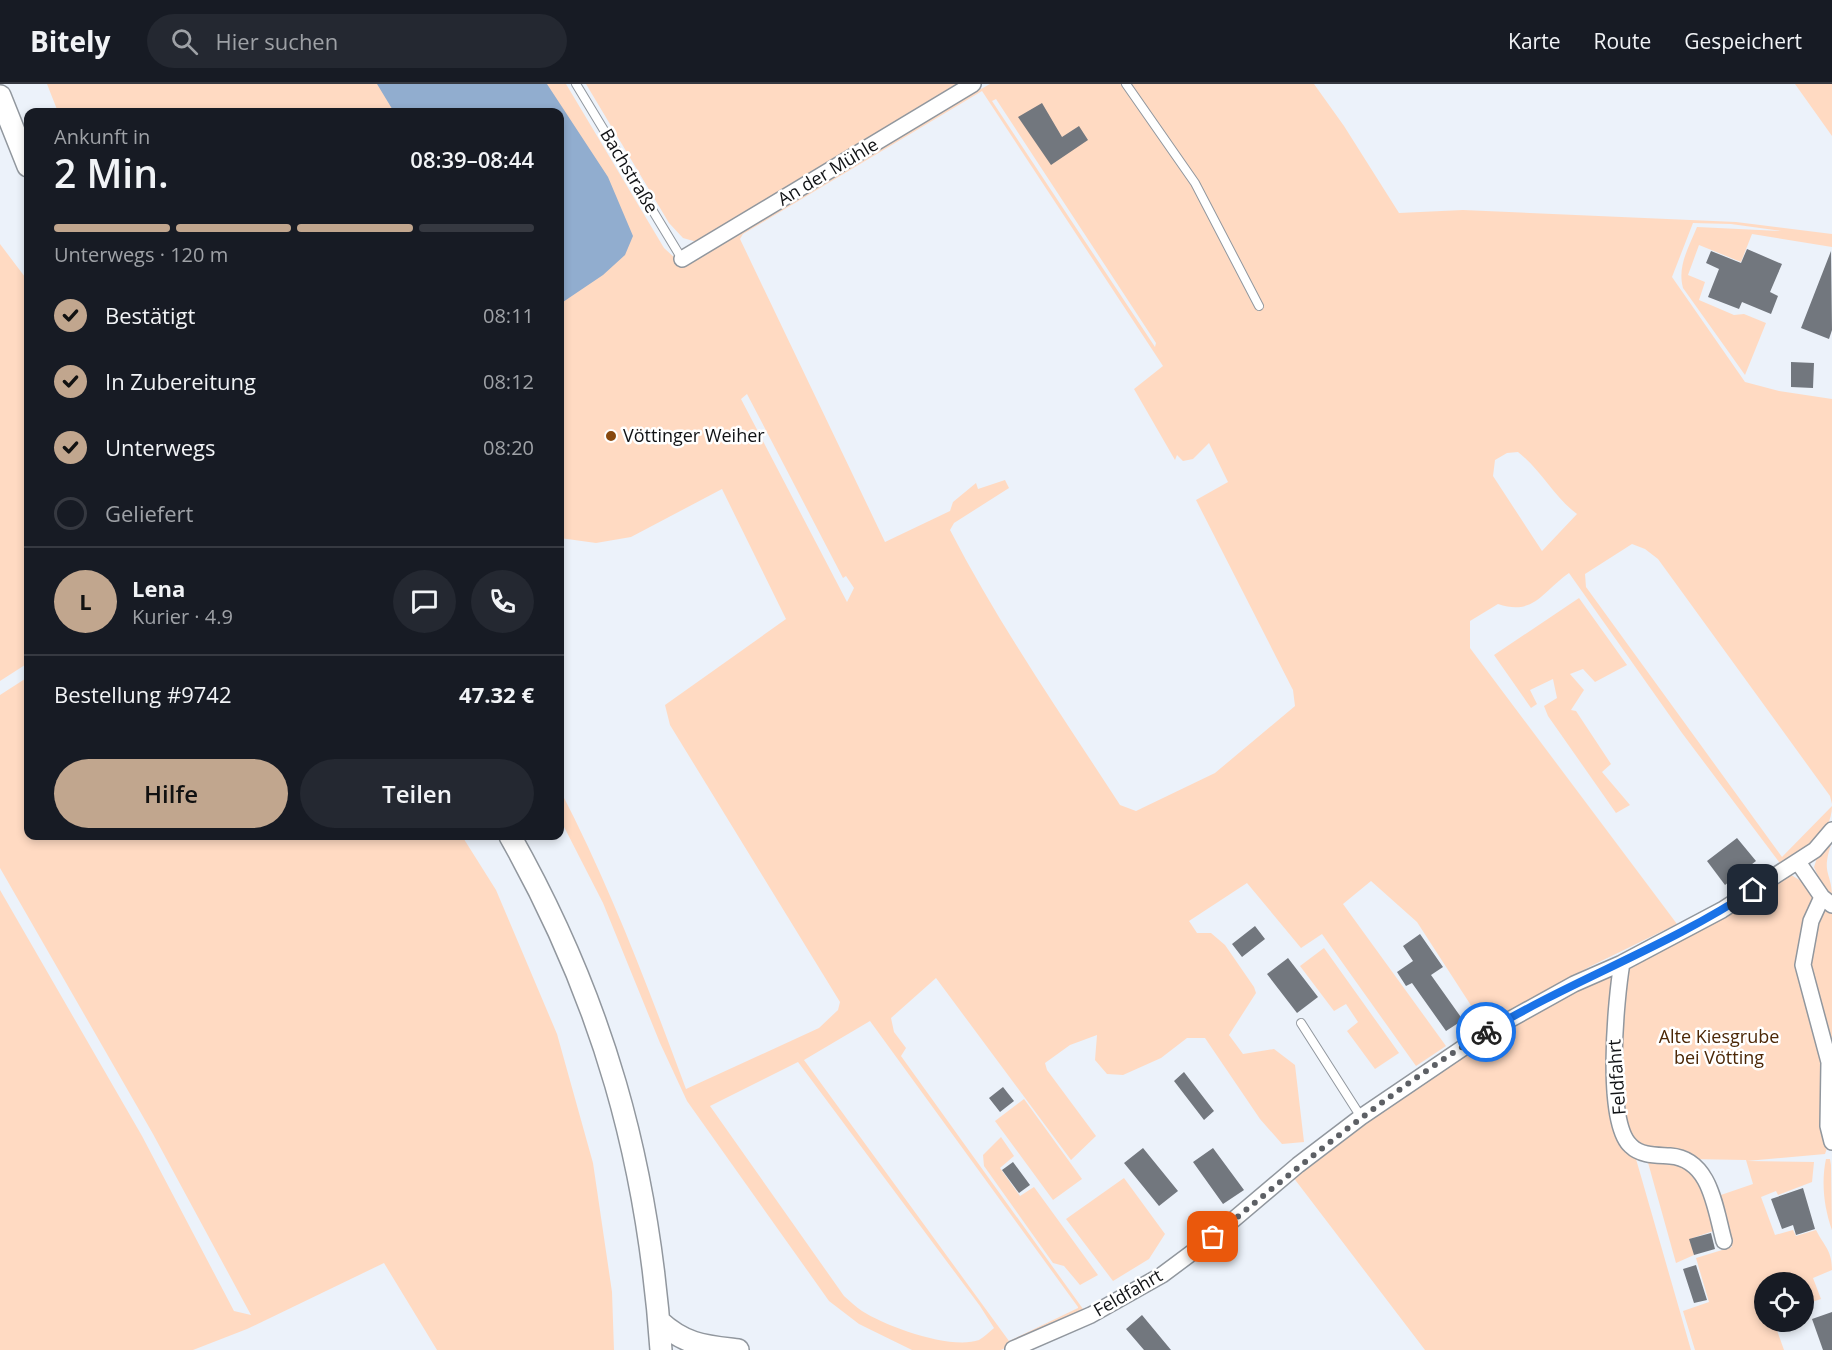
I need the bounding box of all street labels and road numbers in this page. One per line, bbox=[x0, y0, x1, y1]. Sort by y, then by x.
street label: Bachstraße bbox=[595, 124, 665, 217]
street label: An der Mühle bbox=[773, 132, 882, 211]
street label: Feldfahrt bbox=[1601, 1038, 1631, 1116]
street label: Feldfahrt bbox=[1089, 1263, 1166, 1321]

